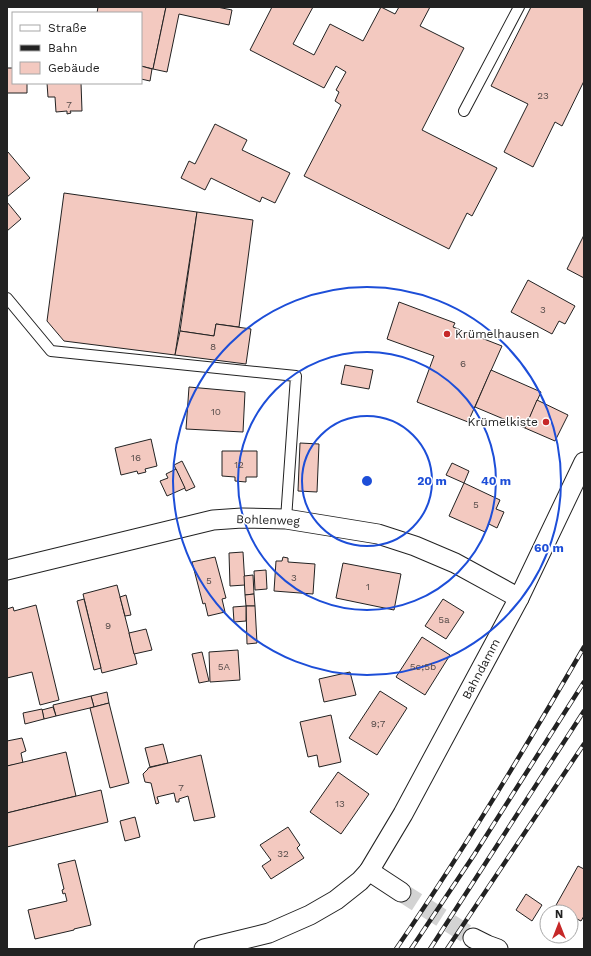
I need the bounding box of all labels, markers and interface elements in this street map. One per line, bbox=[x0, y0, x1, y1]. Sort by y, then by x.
legend bbox=[12, 12, 142, 84]
text: Straße bbox=[48, 21, 87, 35]
text: Bahn bbox=[48, 41, 77, 55]
text: Gebäude bbox=[48, 61, 100, 75]
house number: 23 bbox=[537, 90, 549, 101]
house number: 7 bbox=[66, 99, 72, 110]
house number: 3 bbox=[540, 304, 546, 315]
place label: Krümelhausen bbox=[455, 327, 540, 341]
marker: Krümelhausen bbox=[442, 329, 452, 339]
house number: 8 bbox=[210, 341, 216, 352]
house number: 6 bbox=[460, 358, 466, 369]
house number: 10 bbox=[211, 406, 221, 417]
place label: Krümelkiste bbox=[468, 415, 538, 429]
marker: Krümelkiste bbox=[541, 417, 551, 427]
house number: 16 bbox=[131, 452, 141, 463]
house number: 12 bbox=[234, 459, 244, 470]
centre of rings bbox=[360, 474, 374, 488]
text: 20 m bbox=[417, 474, 447, 488]
text: 40 m bbox=[481, 474, 511, 488]
house number: 5 bbox=[473, 499, 479, 510]
street label: Bohlenweg bbox=[236, 512, 301, 528]
text: 60 m bbox=[534, 541, 564, 555]
house number: 3 bbox=[291, 572, 297, 583]
house number: 5 bbox=[206, 575, 212, 586]
house number: 1 bbox=[366, 581, 370, 592]
house number: 5a bbox=[438, 614, 450, 625]
house number: 9 bbox=[105, 620, 111, 631]
street label: Bahndamm bbox=[459, 636, 503, 702]
house number: 5A bbox=[218, 661, 231, 672]
house number: 5c;5b bbox=[410, 661, 436, 672]
house number: 9;7 bbox=[371, 718, 386, 729]
house number: 7 bbox=[178, 782, 184, 793]
house number: 13 bbox=[335, 798, 345, 809]
house number: 32 bbox=[277, 848, 289, 859]
north arrow bbox=[539, 904, 579, 944]
text: N bbox=[555, 908, 563, 921]

